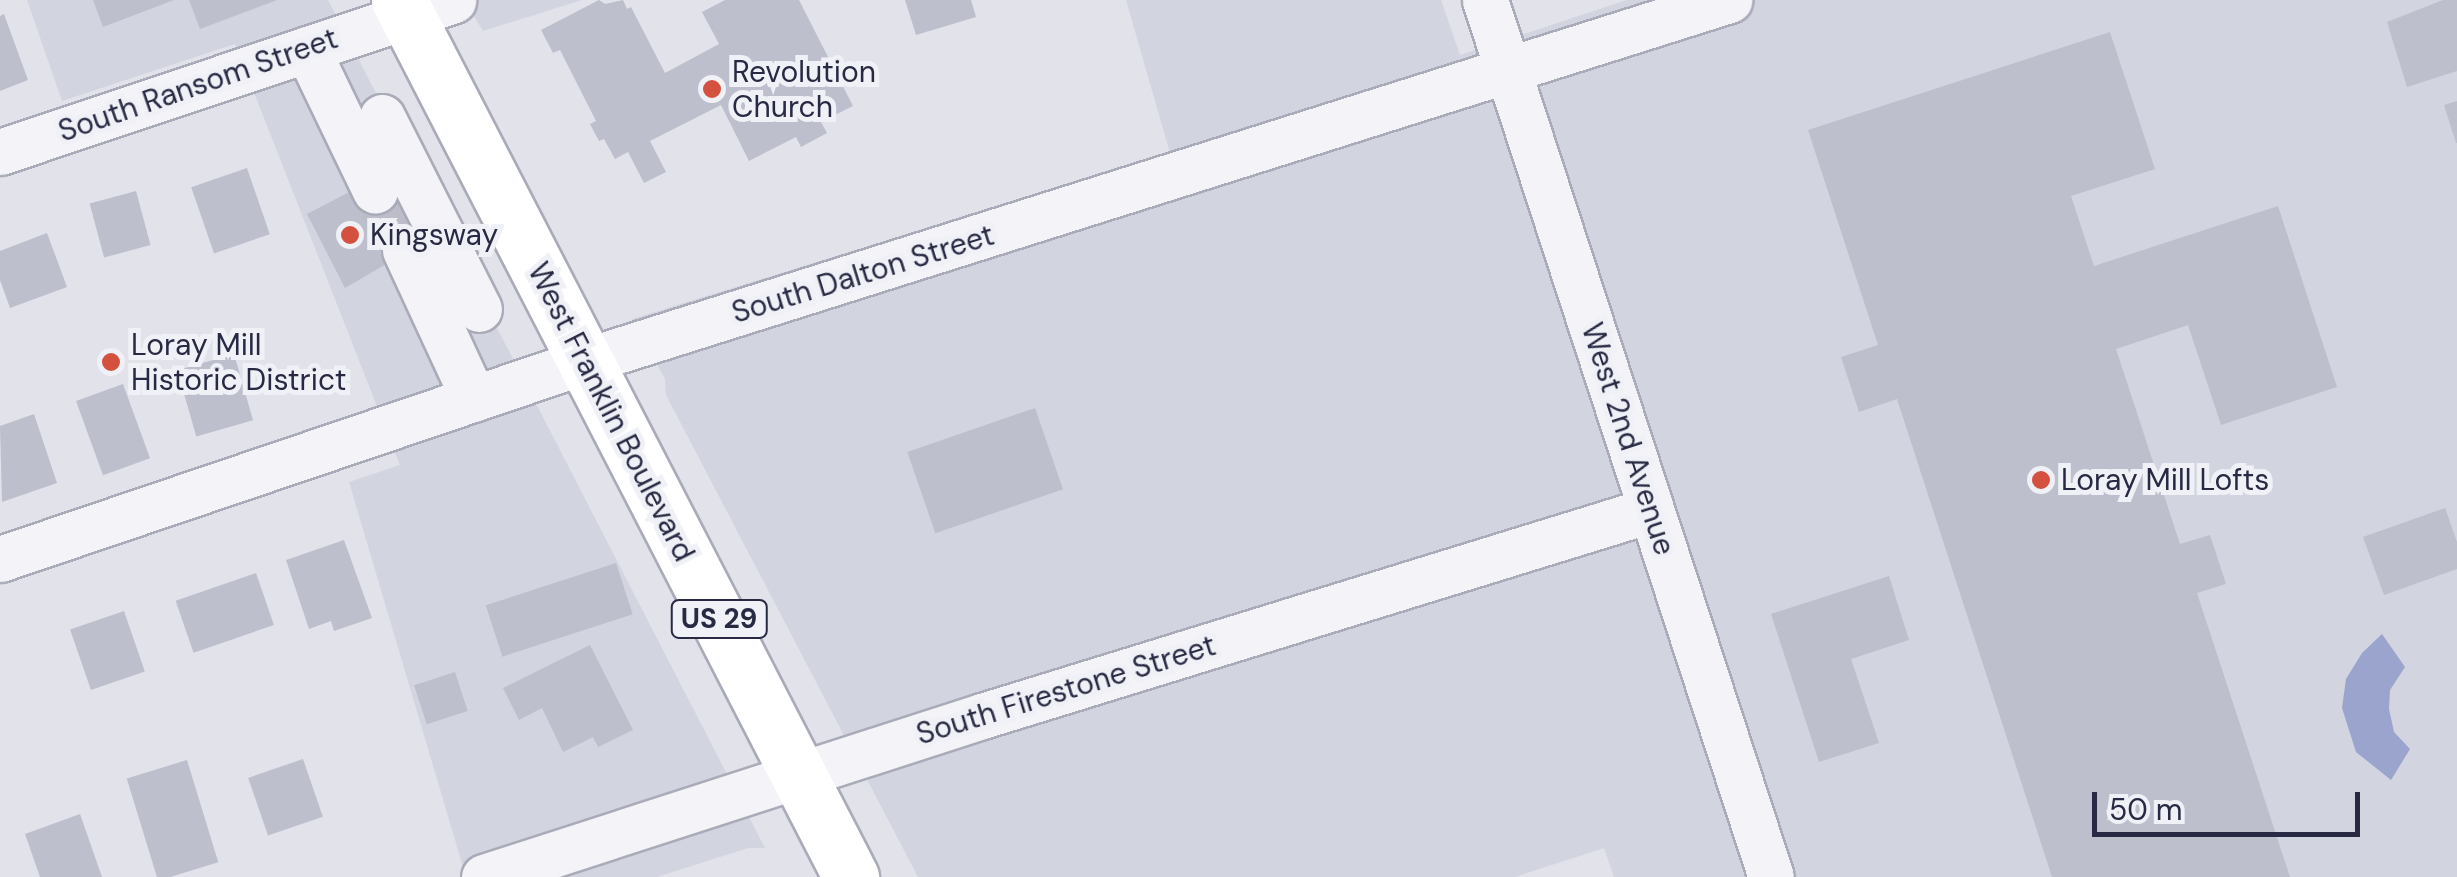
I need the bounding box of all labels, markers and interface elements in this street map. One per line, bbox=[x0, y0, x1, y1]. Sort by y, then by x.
street label: South Ransom Street bbox=[54, 20, 342, 150]
place label: Revolution Church bbox=[732, 54, 876, 124]
marker: Revolution Church bbox=[701, 78, 723, 100]
place label: Kingsway bbox=[370, 217, 498, 253]
street label: South Dalton Street bbox=[728, 217, 998, 331]
marker: Kingsway bbox=[339, 224, 361, 246]
street label: West Franklin Boulevard bbox=[520, 257, 702, 567]
street label: West 2nd Avenue bbox=[1574, 318, 1682, 560]
place label: Loray Mill Historic District bbox=[131, 327, 346, 398]
marker: Loray Mill Historic District bbox=[100, 351, 122, 373]
place label: Loray Mill Lofts bbox=[2061, 462, 2269, 498]
marker: Loray Mill Lofts bbox=[2030, 469, 2052, 491]
road number: US 29 bbox=[669, 596, 769, 642]
street label: South Firestone Street bbox=[912, 627, 1220, 753]
scale bar bbox=[2097, 772, 2364, 834]
text: 50 m bbox=[2109, 790, 2183, 829]

